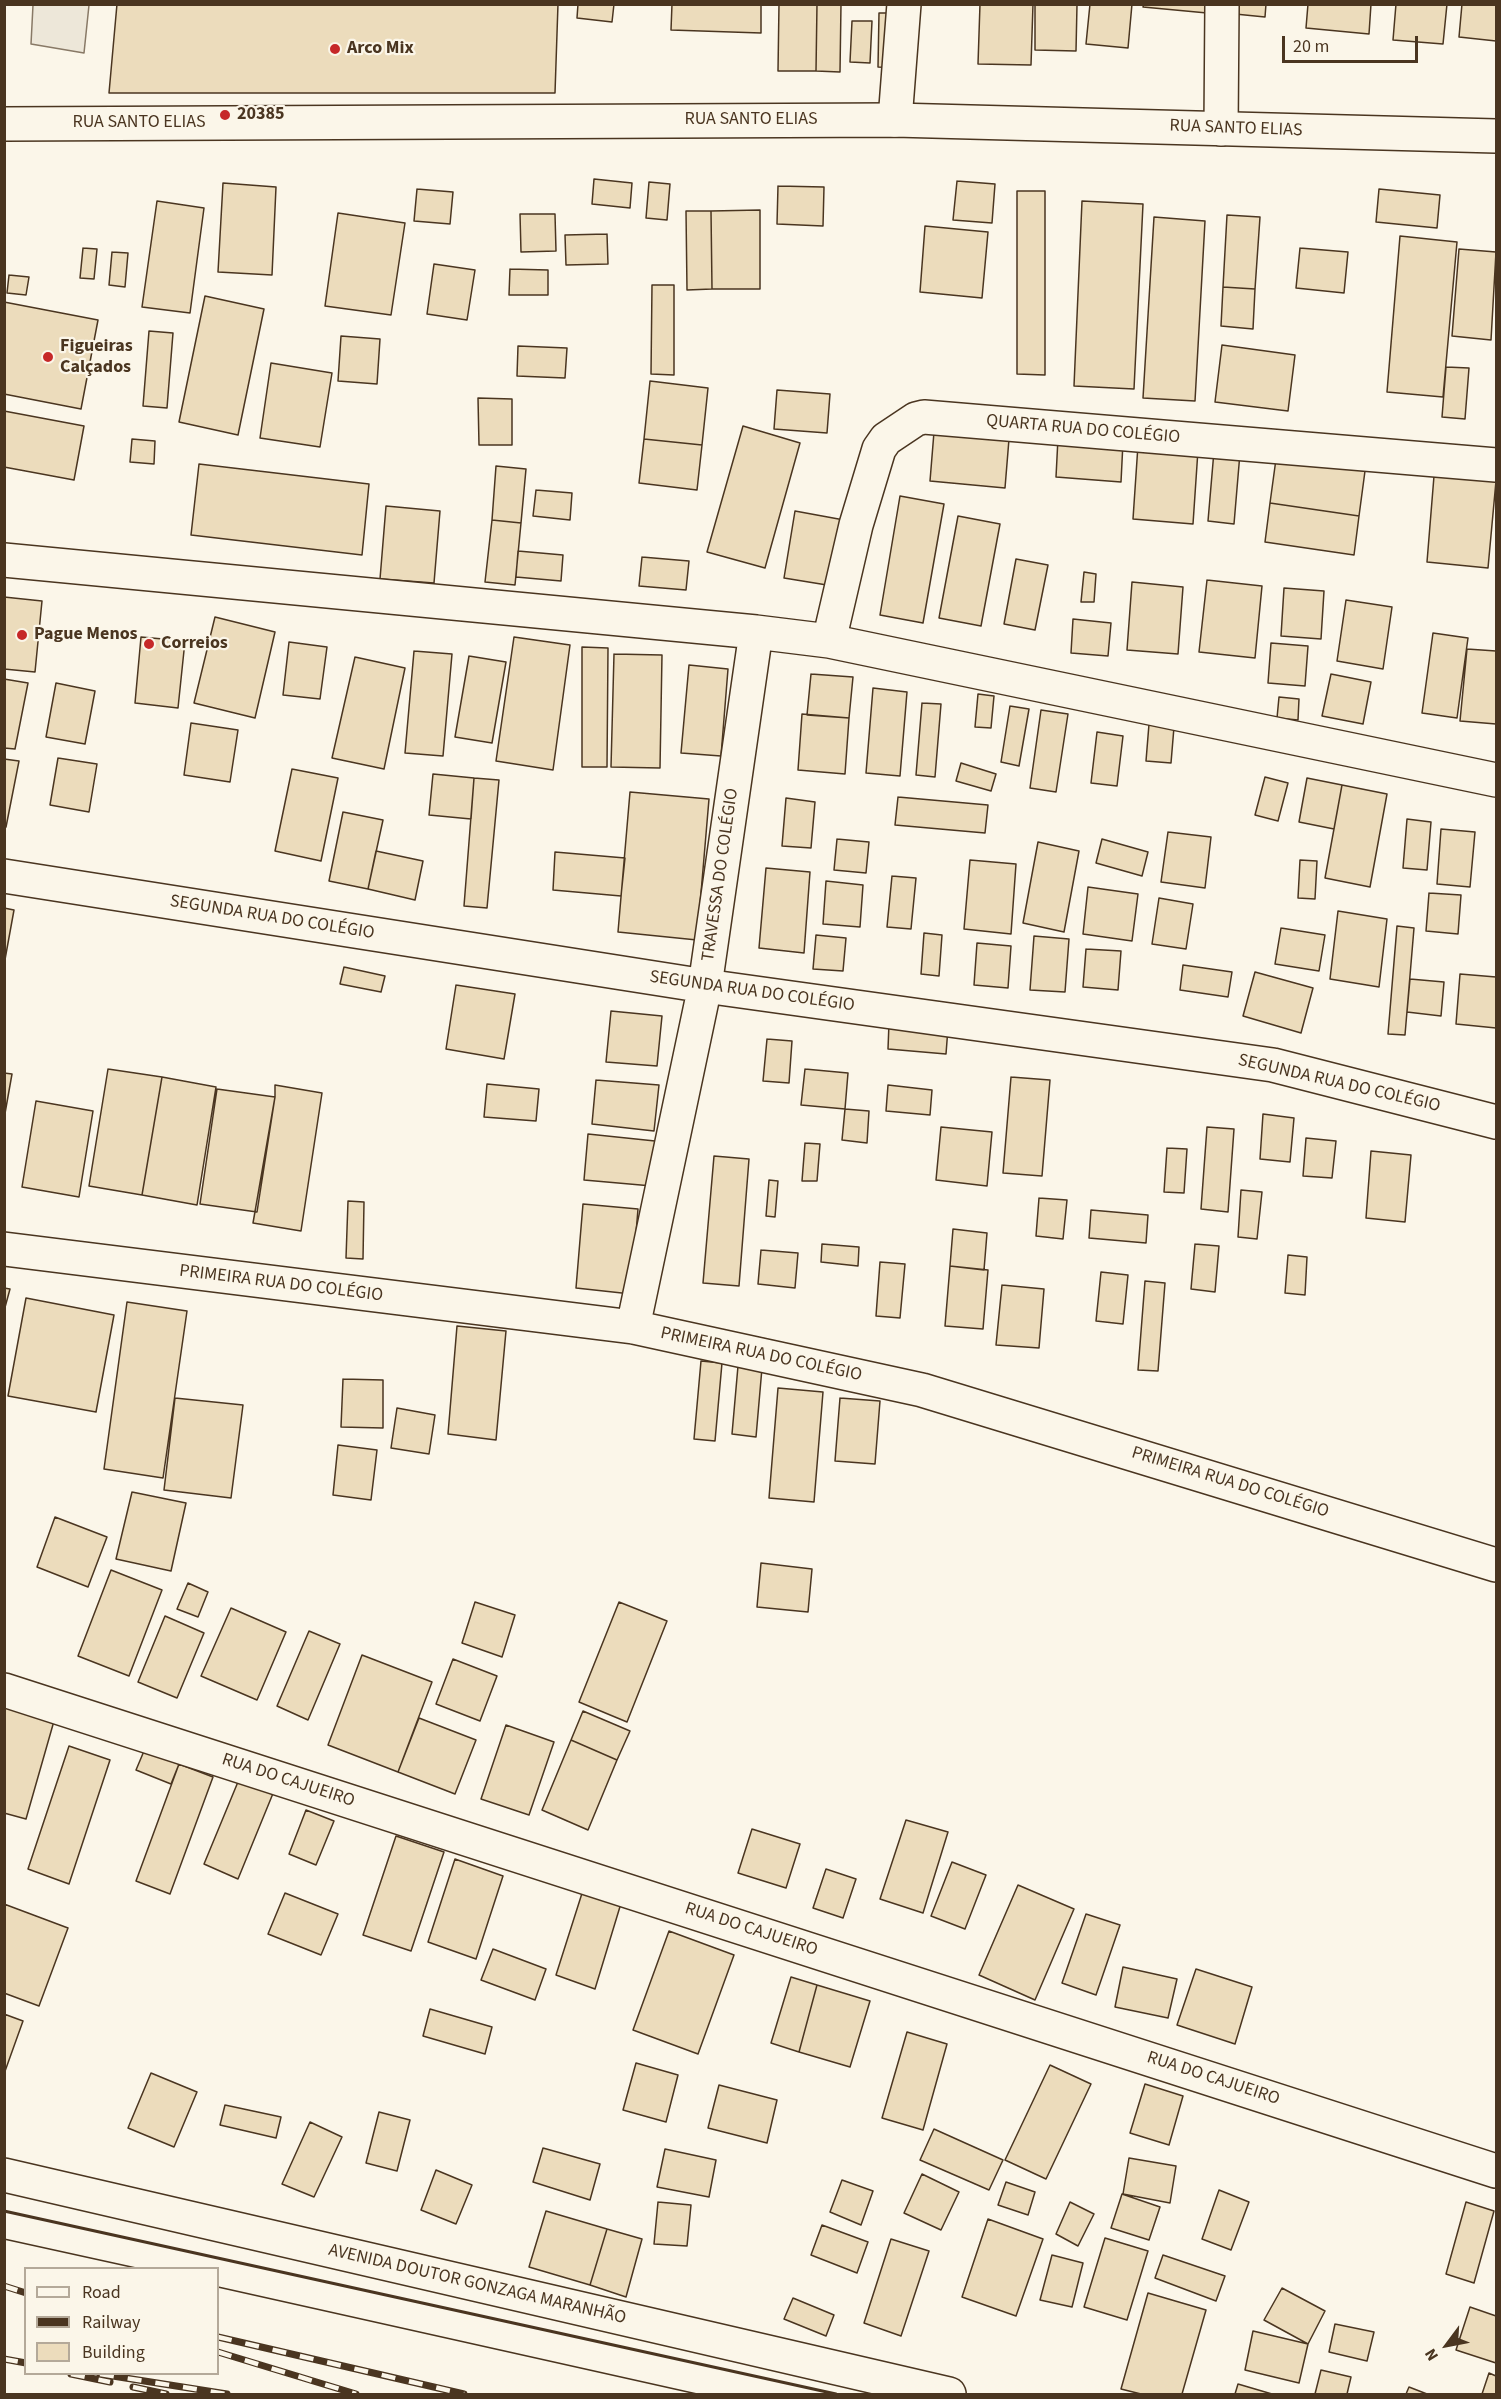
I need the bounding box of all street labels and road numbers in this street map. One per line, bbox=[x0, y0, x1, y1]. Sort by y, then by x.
street label: RUA SANTO ELIAS bbox=[684, 109, 818, 131]
street label: RUA SANTO ELIAS bbox=[72, 112, 206, 134]
street label: RUA SANTO ELIAS bbox=[1169, 116, 1303, 142]
street label: QUARTA RUA DO COLÉGIO bbox=[985, 411, 1181, 449]
street label: TRAVESSA DO COLÉGIO bbox=[698, 787, 744, 963]
street label: SEGUNDA RUA DO COLÉGIO bbox=[168, 891, 376, 945]
street label: SEGUNDA RUA DO COLÉGIO bbox=[648, 967, 856, 1017]
street label: SEGUNDA RUA DO COLÉGIO bbox=[1236, 1050, 1442, 1118]
street label: PRIMEIRA RUA DO COLÉGIO bbox=[178, 1261, 384, 1307]
street label: PRIMEIRA RUA DO COLÉGIO bbox=[658, 1323, 864, 1387]
street label: PRIMEIRA RUA DO COLÉGIO bbox=[1129, 1443, 1331, 1523]
street label: RUA DO CAJUEIRO bbox=[219, 1749, 357, 1813]
street label: RUA DO CAJUEIRO bbox=[682, 1898, 820, 1962]
street label: RUA DO CAJUEIRO bbox=[1144, 2047, 1282, 2111]
street label: AVENIDA DOUTOR GONZAGA MARANHÃO bbox=[326, 2240, 628, 2330]

